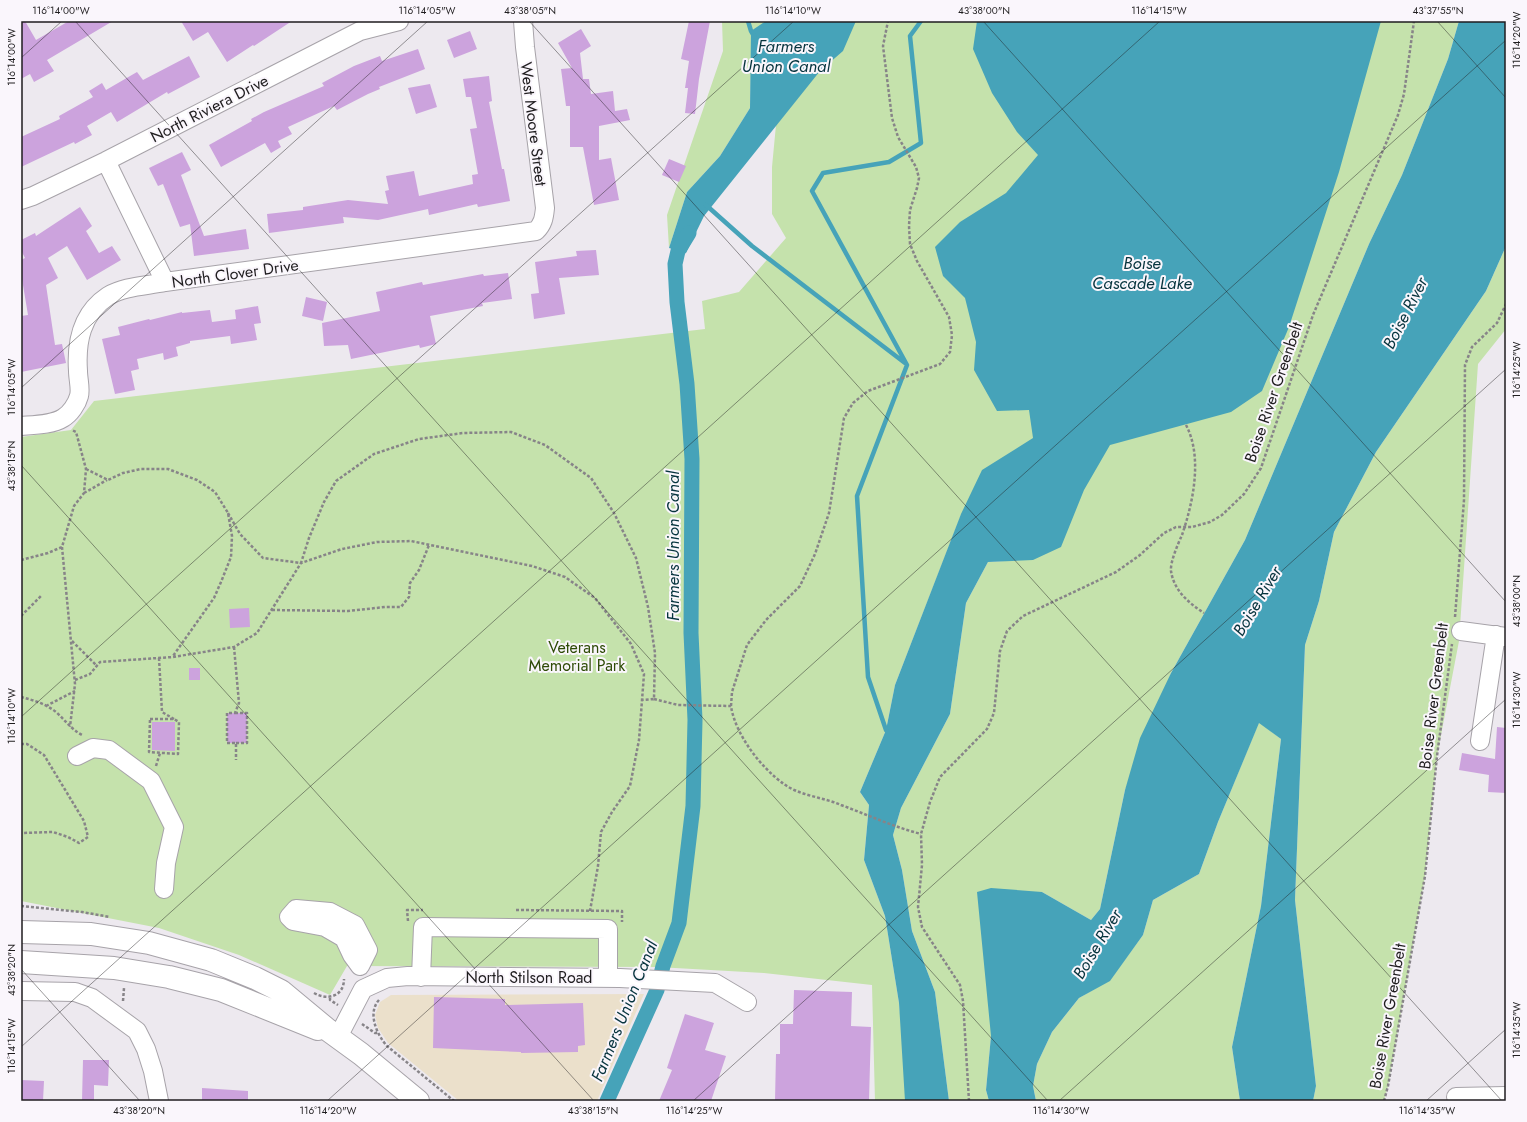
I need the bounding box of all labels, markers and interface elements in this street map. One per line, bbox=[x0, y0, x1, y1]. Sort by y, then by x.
text: 116°14'00"W bbox=[32, 3, 90, 18]
text: 116°14'05"W bbox=[399, 3, 456, 18]
text: 43°38'05"N bbox=[504, 3, 556, 18]
text: 116°14'10"W bbox=[765, 3, 821, 18]
text: 43°38'00"N bbox=[958, 3, 1010, 18]
text: 116°14'15"W bbox=[1131, 3, 1187, 18]
text: 43°37'55"N bbox=[1412, 3, 1464, 18]
text: 116°14'20"W bbox=[1509, 11, 1524, 68]
text: 116°14'00"W bbox=[4, 28, 19, 86]
water label: Farmers Union Canal bbox=[742, 34, 832, 78]
street label: West Moore Street bbox=[514, 61, 553, 188]
street label: North Riviera Drive bbox=[146, 69, 272, 148]
water label: Boise Cascade Lake bbox=[1092, 251, 1192, 295]
street label: North Clover Drive bbox=[170, 253, 300, 294]
water label: Boise River bbox=[1377, 272, 1434, 353]
street label: Boise River Greenbelt bbox=[1239, 319, 1308, 465]
text: 116°14'25"W bbox=[1509, 342, 1524, 398]
text: 116°14'05"W bbox=[4, 358, 19, 415]
text: 43°38'15"N bbox=[4, 441, 19, 491]
water label: Farmers Union Canal bbox=[661, 470, 685, 621]
water label: Boise River bbox=[1227, 560, 1288, 640]
text: 43°38'00"N bbox=[1509, 575, 1524, 627]
street label: Boise River Greenbelt bbox=[1413, 621, 1454, 770]
park label: Veterans Memorial Park bbox=[529, 636, 626, 677]
text: 116°14'30"W bbox=[1509, 672, 1524, 728]
text: 116°14'10"W bbox=[4, 688, 19, 744]
water label: Boise River bbox=[1067, 903, 1128, 983]
water label: Farmers Union Canal bbox=[585, 936, 664, 1085]
street label: Boise River Greenbelt bbox=[1363, 941, 1412, 1091]
text: 43°38'20"N bbox=[4, 944, 19, 996]
street label: North Stilson Road bbox=[465, 966, 593, 989]
text: 116°14'35"W bbox=[1509, 1002, 1524, 1058]
text: 116°14'15"W bbox=[4, 1018, 19, 1074]
text: 43°38'20"N bbox=[113, 1103, 165, 1118]
text: 116°14'20"W bbox=[300, 1103, 357, 1118]
text: 43°38'15"N bbox=[568, 1103, 618, 1118]
text: 116°14'25"W bbox=[666, 1103, 722, 1118]
text: 116°14'30"W bbox=[1033, 1103, 1089, 1118]
text: 116°14'35"W bbox=[1399, 1103, 1455, 1118]

